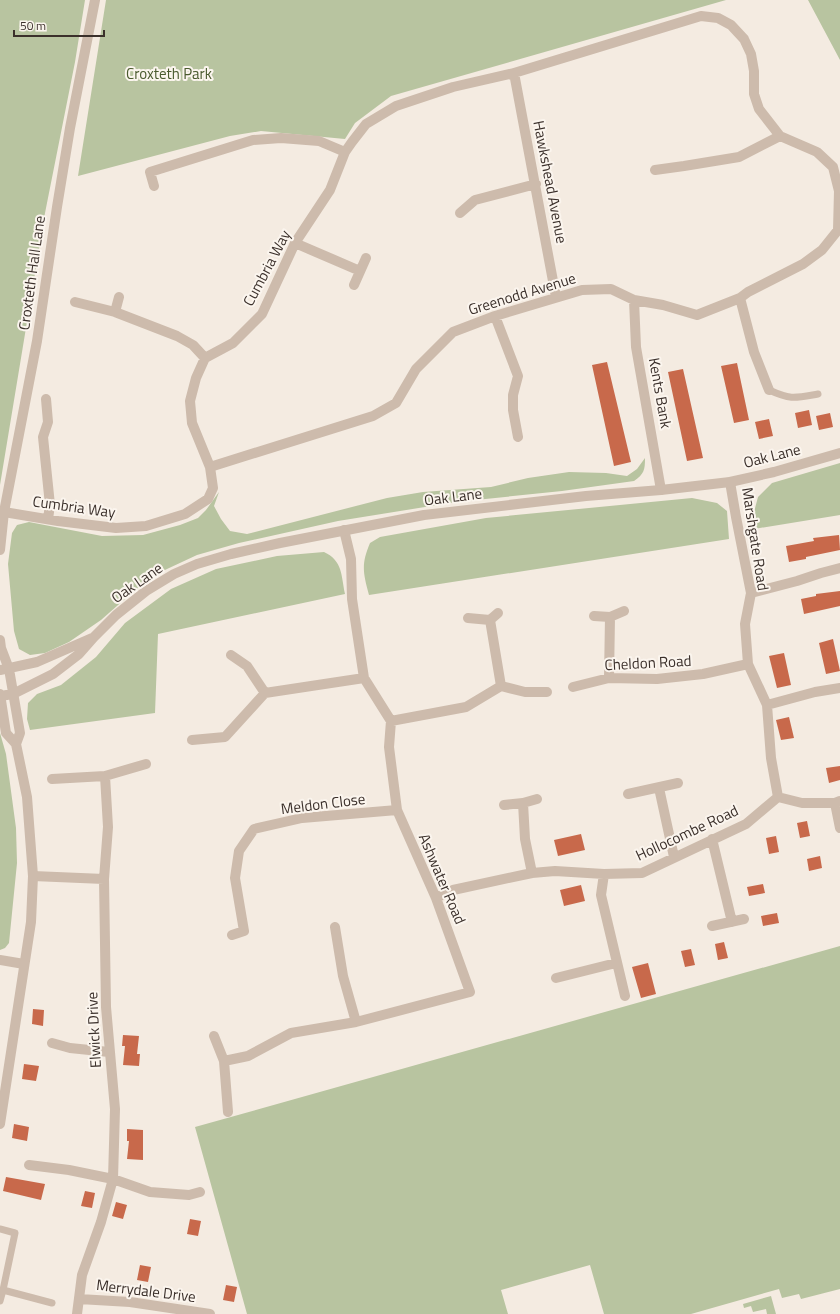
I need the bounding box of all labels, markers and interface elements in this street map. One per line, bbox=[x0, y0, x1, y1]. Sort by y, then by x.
scale bar bbox=[14, 12, 104, 38]
text: 50 m bbox=[20, 16, 46, 35]
park label: Croxteth Park bbox=[126, 62, 212, 85]
street label: Hawkshead Avenue bbox=[527, 119, 574, 245]
street label: Croxteth Hall Lane bbox=[12, 214, 51, 332]
street label: Cumbria Way bbox=[237, 226, 296, 310]
street label: Greenodd Avenue bbox=[465, 266, 579, 321]
street label: Kents Bank bbox=[643, 356, 678, 430]
street label: Oak Lane bbox=[741, 437, 803, 474]
street label: Oak Lane bbox=[423, 482, 483, 511]
street label: Marshgate Road bbox=[736, 486, 775, 592]
street label: Cumbria Way bbox=[31, 489, 117, 524]
street label: Oak Lane bbox=[106, 556, 167, 609]
street label: Cheldon Road bbox=[604, 649, 692, 676]
street label: Meldon Close bbox=[279, 787, 366, 820]
street label: Hollocombe Road bbox=[632, 799, 742, 866]
street label: Ashwater Road bbox=[413, 830, 472, 928]
street label: Elwick Drive bbox=[80, 991, 107, 1069]
street label: Merrydale Drive bbox=[95, 1273, 197, 1308]

